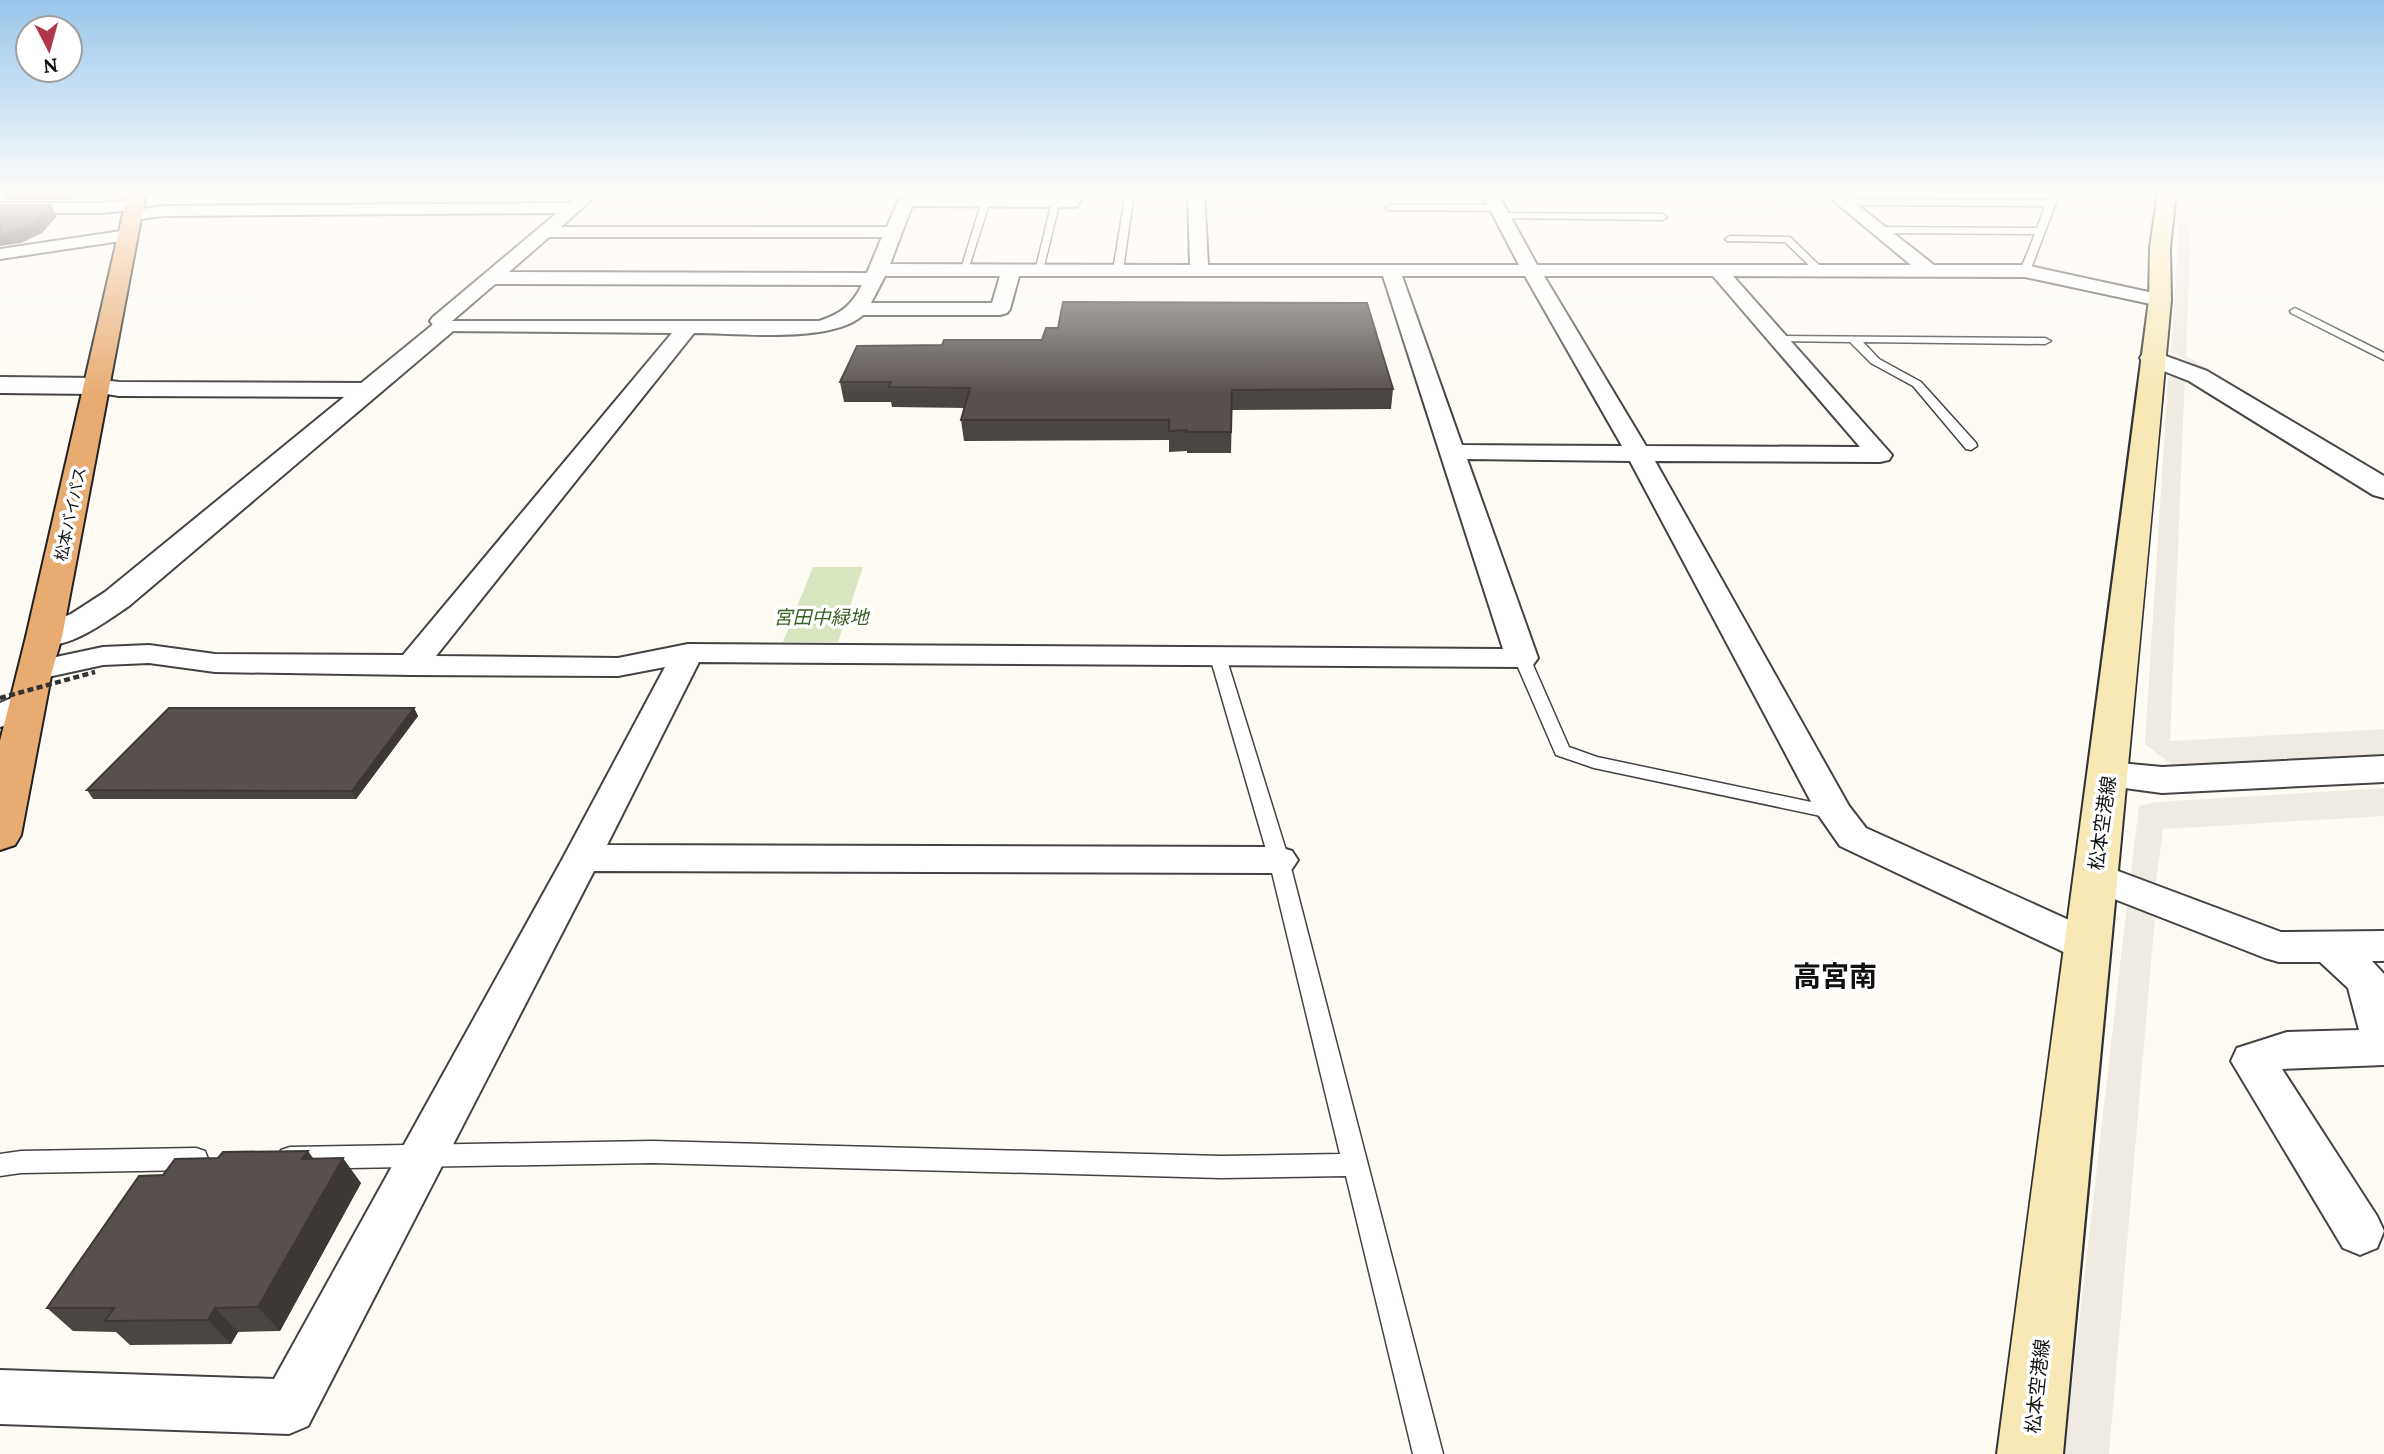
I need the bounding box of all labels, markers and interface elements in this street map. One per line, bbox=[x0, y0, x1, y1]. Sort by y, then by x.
north arrow bbox=[14, 14, 84, 84]
text: N bbox=[42, 53, 59, 79]
street label: 松本バイパス bbox=[50, 465, 90, 563]
park label: 宮田中緑地 bbox=[773, 605, 870, 629]
street label: 松本空港線 bbox=[2084, 774, 2120, 872]
district label: 高宮南 bbox=[1793, 958, 1877, 994]
street label: 松本空港線 bbox=[2020, 1337, 2054, 1435]

